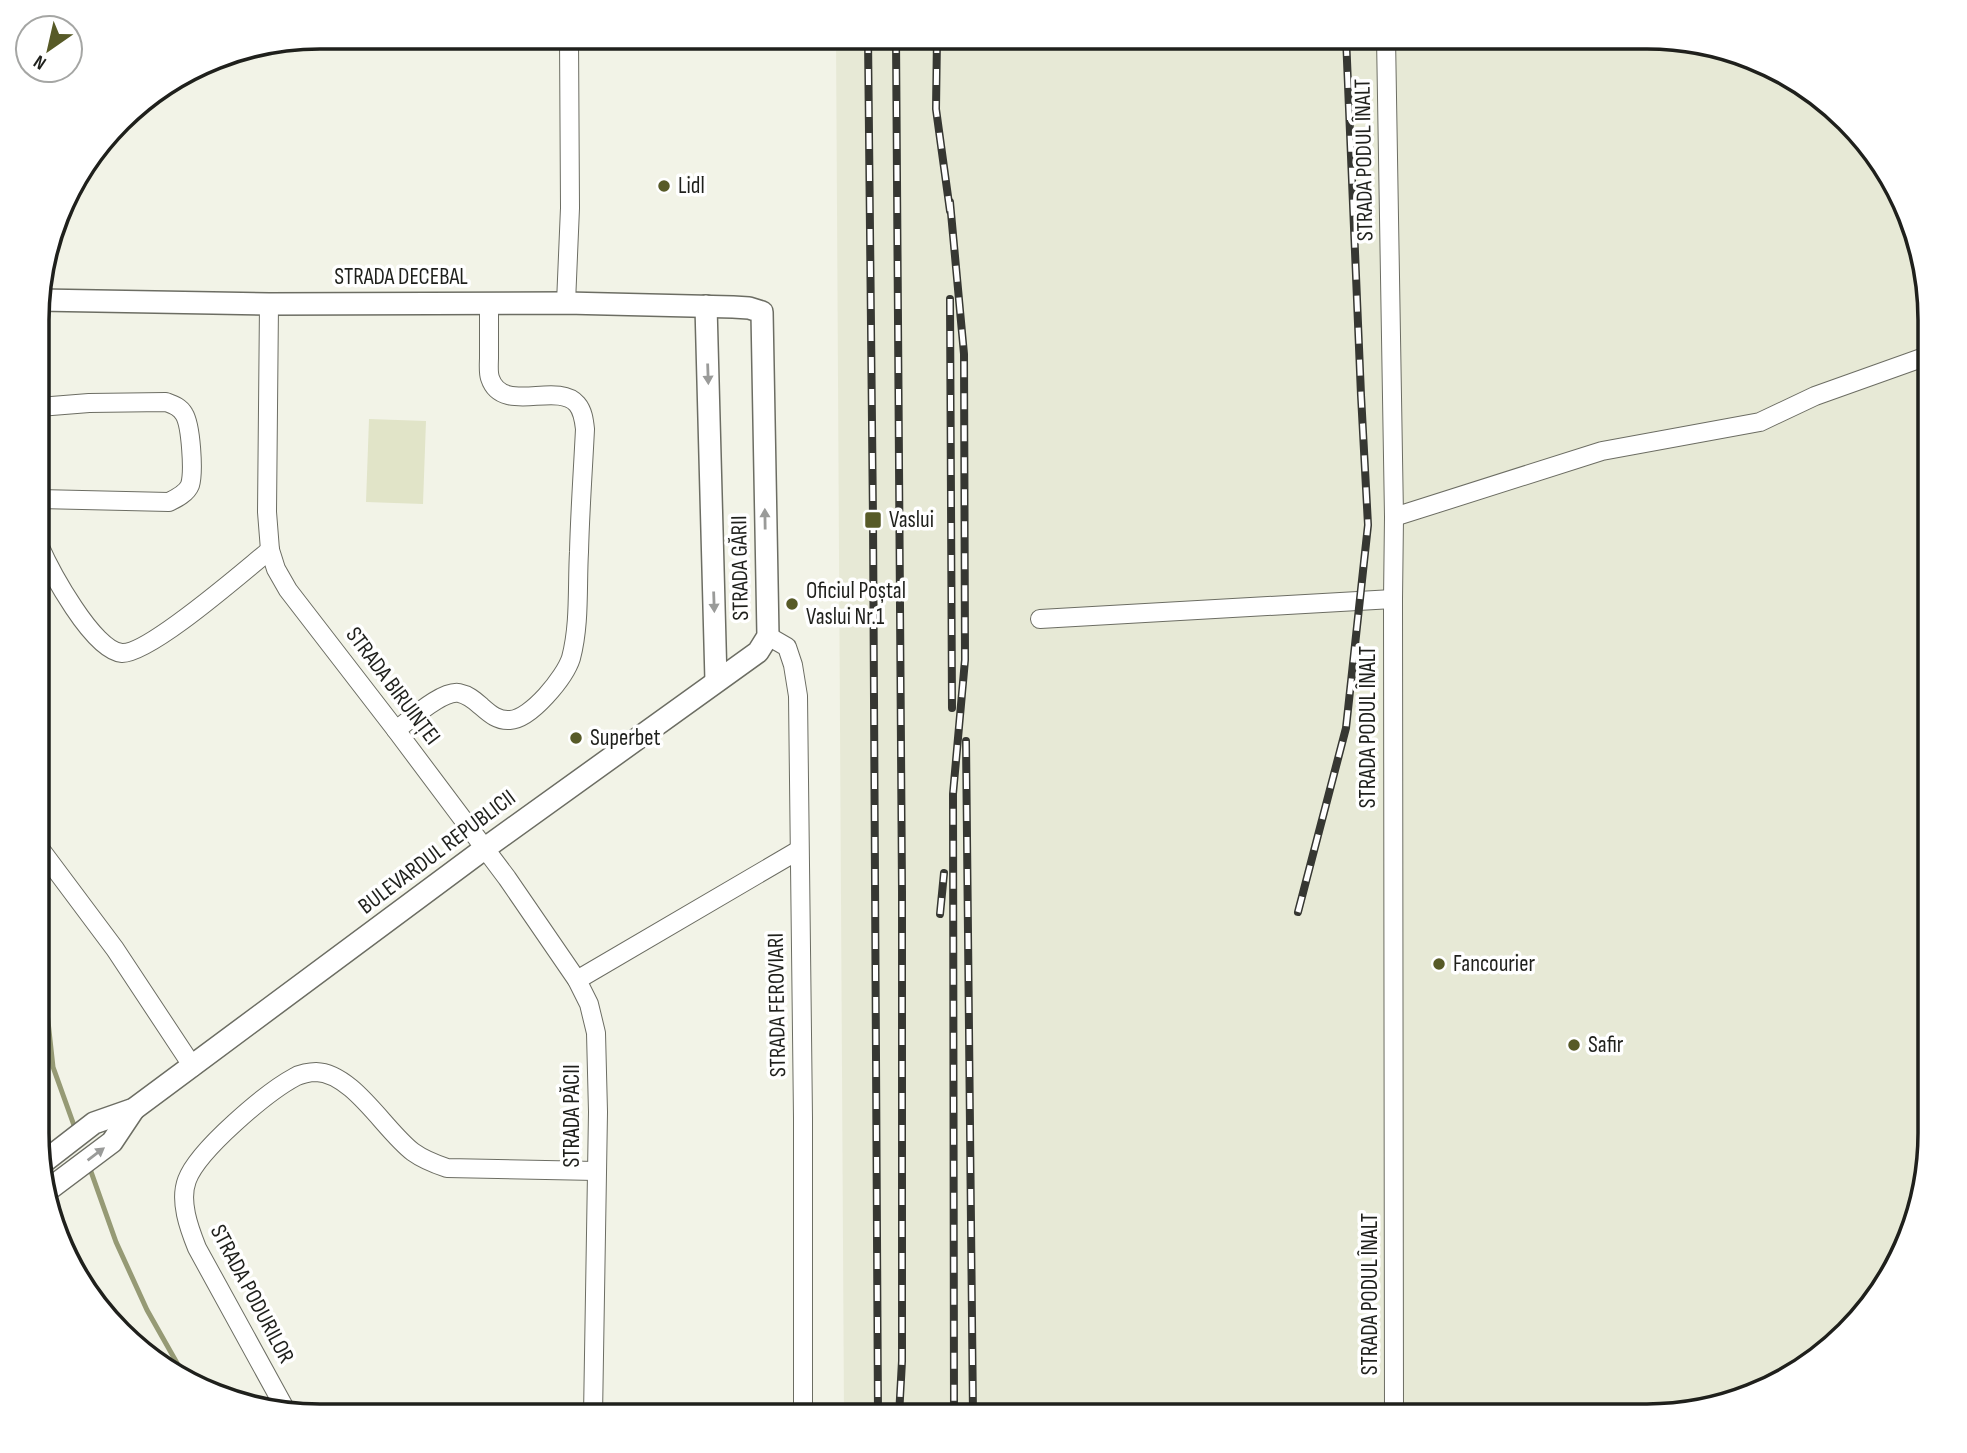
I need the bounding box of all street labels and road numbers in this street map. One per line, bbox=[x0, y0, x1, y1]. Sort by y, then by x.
street label: STRADA PODUL ÎNALT bbox=[1349, 79, 1379, 241]
street label: STRADA DECEBAL bbox=[334, 263, 468, 291]
street label: STRADA GĂRII bbox=[725, 515, 755, 621]
street label: STRADA BIRUINȚEI bbox=[340, 622, 446, 750]
street label: STRADA PODUL ÎNALT bbox=[1354, 646, 1382, 808]
street label: BULEVARDUL REPUBLICII bbox=[353, 784, 521, 920]
street label: STRADA FEROVIARI bbox=[762, 933, 792, 1077]
street label: STRADA PĂCII bbox=[558, 1064, 586, 1168]
street label: STRADA PODUL ÎNALT bbox=[1356, 1213, 1384, 1375]
street label: STRADA PODURILOR bbox=[204, 1220, 300, 1368]

